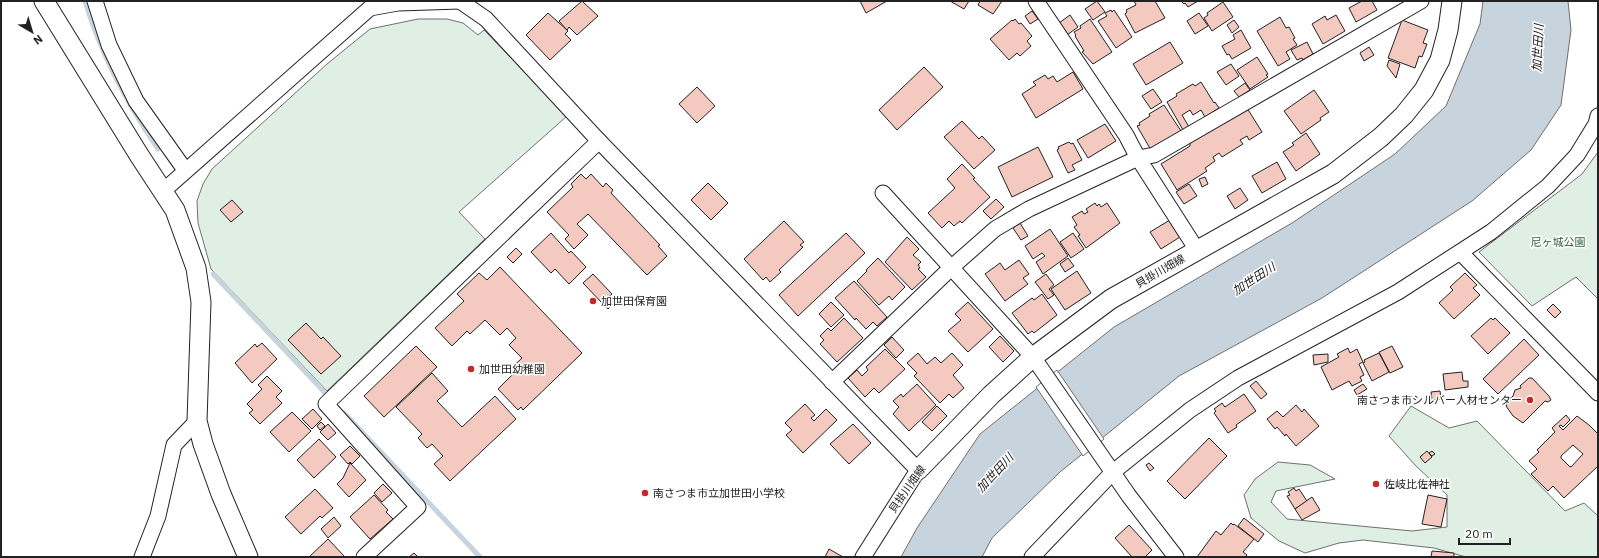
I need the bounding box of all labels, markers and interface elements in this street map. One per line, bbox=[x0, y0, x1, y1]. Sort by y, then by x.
north arrow bbox=[12, 12, 52, 52]
water label: 加世田川 bbox=[1529, 22, 1546, 72]
text: N bbox=[31, 32, 46, 48]
park label: 尼ヶ城公園 bbox=[1531, 235, 1586, 249]
street label: 貝掛川畑線 bbox=[1133, 251, 1187, 291]
water label: 加世田川 bbox=[1230, 258, 1280, 298]
place label: 加世田保育園 bbox=[601, 294, 667, 308]
marker: 加世田保育園 bbox=[588, 296, 598, 306]
place label: 加世田幼稚園 bbox=[479, 362, 545, 376]
marker: 加世田幼稚園 bbox=[466, 364, 476, 374]
place label: 南さつま市シルバー人材センター bbox=[1357, 393, 1522, 407]
marker: 南さつま市シルバー人材センター bbox=[1525, 395, 1535, 405]
water label: 加世田川 bbox=[973, 449, 1018, 495]
street label: 貝掛川畑線 bbox=[885, 462, 929, 516]
place label: 佐岐比佐神社 bbox=[1384, 477, 1450, 491]
marker: 佐岐比佐神社 bbox=[1371, 479, 1381, 489]
place label: 南さつま市立加世田小学校 bbox=[653, 486, 785, 500]
marker: 南さつま市立加世田小学校 bbox=[640, 488, 650, 498]
scale bar bbox=[1459, 520, 1510, 546]
text: 20 m bbox=[1465, 526, 1493, 541]

